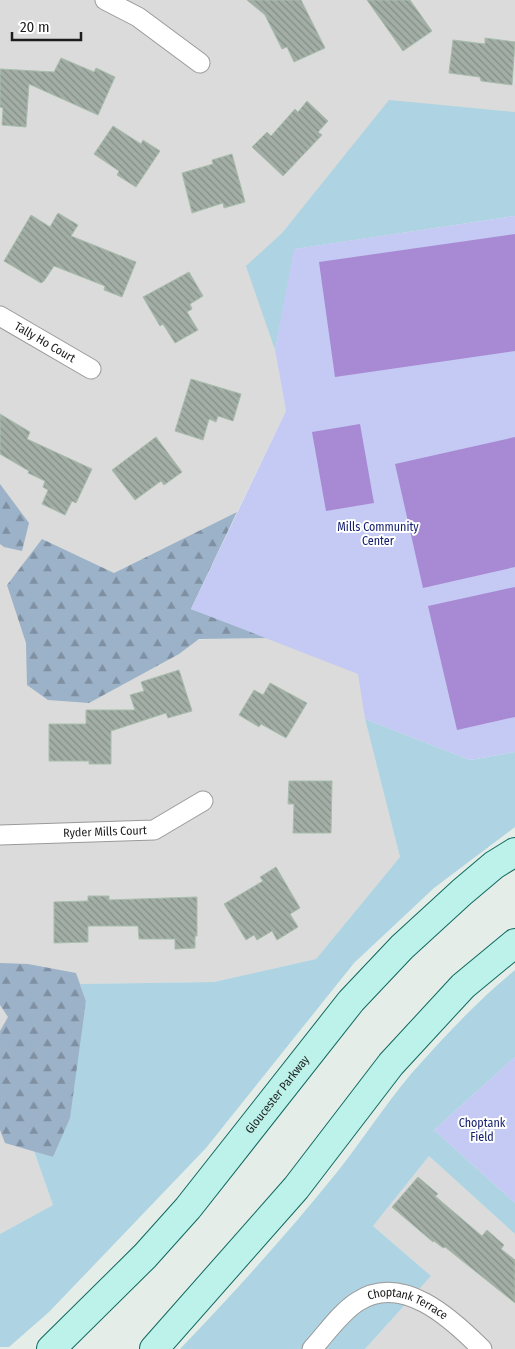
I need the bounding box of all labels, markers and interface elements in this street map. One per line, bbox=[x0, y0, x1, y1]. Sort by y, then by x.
scale bar bbox=[12, 10, 81, 42]
text: 20 m bbox=[20, 18, 50, 36]
street label: Tally Ho Court bbox=[12, 319, 78, 365]
park label: Mills Community Center bbox=[337, 520, 419, 548]
street label: Ryder Mills Court bbox=[63, 823, 147, 840]
street label: Gloucester Parkway bbox=[242, 1052, 313, 1136]
park label: Choptank Field bbox=[459, 1116, 506, 1144]
street label: Choptank Terrace bbox=[366, 1285, 451, 1323]

